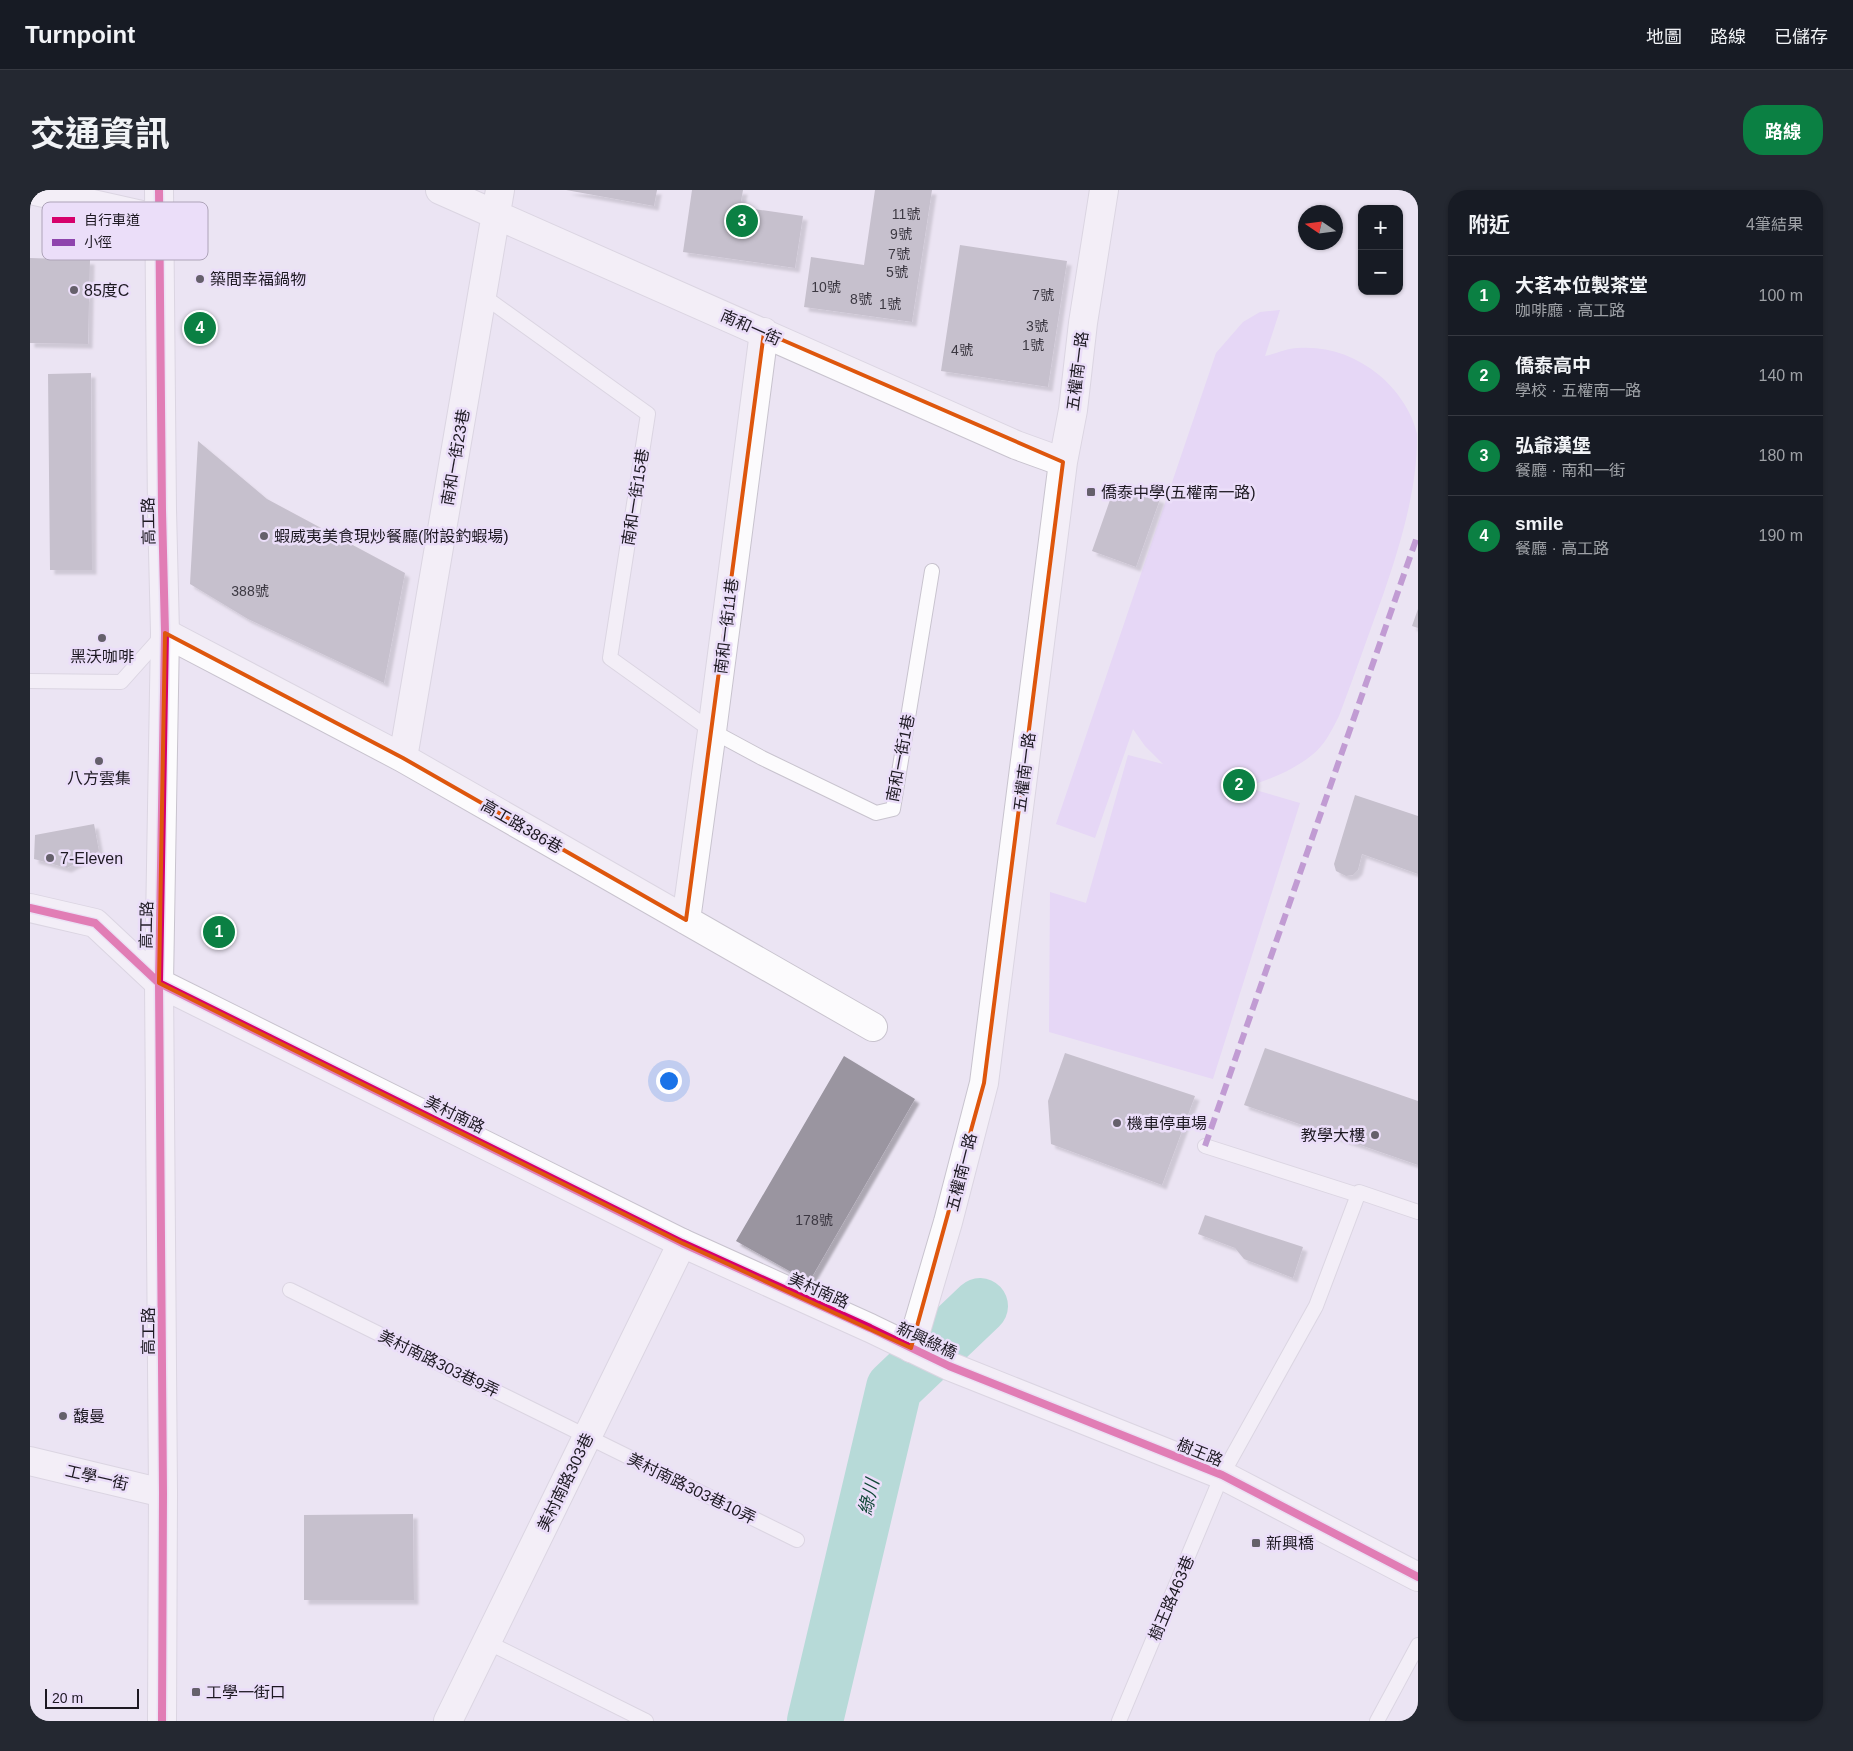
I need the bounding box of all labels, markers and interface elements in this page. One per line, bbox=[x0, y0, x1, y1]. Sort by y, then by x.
text: Turnpoint bbox=[25, 21, 135, 48]
text: 地圖 bbox=[1646, 27, 1682, 47]
text: 路線 bbox=[1710, 27, 1746, 47]
text: 已儲存 bbox=[1774, 27, 1828, 47]
button: 路線 bbox=[1743, 105, 1823, 155]
text: 交通資訊 bbox=[30, 114, 170, 153]
legend bbox=[42, 202, 208, 260]
pin: 3 bbox=[726, 202, 758, 240]
north arrow bbox=[1298, 205, 1343, 250]
map controls bbox=[1358, 205, 1403, 295]
button: + bbox=[1358, 205, 1403, 250]
house number: 11號 bbox=[892, 206, 920, 222]
text: 自行車道 bbox=[84, 212, 140, 228]
text: 附近 bbox=[1468, 213, 1510, 236]
text: 4筆結果 bbox=[1746, 216, 1803, 233]
house number: 9號 bbox=[890, 226, 912, 242]
text: 小徑 bbox=[84, 234, 112, 250]
house number: 7號 bbox=[888, 246, 910, 262]
button: − bbox=[1358, 250, 1403, 295]
house number: 5號 bbox=[886, 264, 908, 280]
place label: 築間幸福鍋物 bbox=[210, 270, 306, 288]
marker: 築間幸福鍋物 bbox=[194, 273, 206, 285]
text: 大茗本位製茶堂 bbox=[1515, 275, 1648, 296]
house number: 10號 bbox=[811, 279, 841, 295]
place label: 85度C bbox=[84, 282, 129, 299]
marker: 85度C bbox=[68, 284, 80, 296]
house number: 7號 bbox=[1032, 287, 1054, 303]
text: 1 bbox=[1480, 287, 1488, 304]
text: 100 m bbox=[1759, 287, 1803, 304]
house number: 8號 bbox=[850, 291, 872, 307]
house number: 1號 bbox=[879, 296, 901, 312]
text: 咖啡廳 · 高工路 bbox=[1515, 302, 1625, 319]
street label: 南和一街 bbox=[718, 307, 783, 348]
pin: 4 bbox=[184, 309, 216, 347]
house number: 3號 bbox=[1026, 318, 1048, 334]
street label: 五權南一路 bbox=[1064, 330, 1091, 412]
house number: 1號 bbox=[1022, 337, 1044, 353]
house number: 4號 bbox=[951, 342, 973, 358]
text: 僑泰高中 bbox=[1515, 355, 1591, 376]
text: 2 bbox=[1480, 367, 1488, 384]
text: 140 m bbox=[1759, 367, 1803, 384]
text: 學校 · 五權南一路 bbox=[1515, 382, 1641, 399]
street label: 南和一街23巷 bbox=[439, 407, 472, 507]
text: 弘爺漢堡 bbox=[1515, 435, 1591, 456]
street label: 南和一街15巷 bbox=[619, 447, 652, 547]
text: 3 bbox=[1480, 447, 1488, 464]
text: 180 m bbox=[1759, 447, 1803, 464]
text: 餐廳 · 南和一街 bbox=[1515, 462, 1625, 479]
place label: 僑泰中學(五權南一路) bbox=[1101, 484, 1256, 501]
marker: 僑泰中學(五權南一路) bbox=[1085, 486, 1097, 498]
street label: 高工路 bbox=[140, 497, 157, 545]
text: smile bbox=[1515, 513, 1564, 534]
text: 4 bbox=[1480, 527, 1488, 544]
text: 190 m bbox=[1759, 527, 1803, 544]
place label: 蝦威夷美食現炒餐廳(附設釣蝦場) bbox=[274, 528, 509, 545]
marker: 蝦威夷美食現炒餐廳(附設釣蝦場) bbox=[258, 530, 270, 542]
text: 餐廳 · 高工路 bbox=[1515, 540, 1609, 557]
street label: 南和一街11巷 bbox=[712, 577, 741, 675]
house number: 388號 bbox=[231, 583, 269, 599]
marker: 黑沃咖啡 bbox=[96, 632, 108, 644]
place label: 黑沃咖啡 bbox=[70, 648, 134, 665]
street label: 南和一街1巷 bbox=[884, 713, 917, 803]
street label: 五權南一路 bbox=[1011, 731, 1038, 813]
marker: 八方雲集 bbox=[93, 755, 105, 767]
pin: 2 bbox=[1223, 766, 1255, 804]
place label: 八方雲集 bbox=[67, 770, 131, 787]
street label: 高工路386巷 bbox=[478, 796, 565, 856]
place label: 7-Eleven bbox=[60, 850, 123, 867]
marker: 7-Eleven bbox=[44, 852, 56, 864]
street label: 高工路 bbox=[138, 901, 155, 949]
pin: 1 bbox=[203, 913, 235, 951]
your location bbox=[656, 1068, 682, 1094]
street label: 美村南路 bbox=[422, 1093, 487, 1136]
place label: 機車停車場 bbox=[1127, 1115, 1207, 1132]
marker: 機車停車場 bbox=[1111, 1117, 1123, 1129]
place label: 教學大樓 bbox=[1301, 1127, 1365, 1144]
marker: 教學大樓 bbox=[1369, 1129, 1381, 1141]
street label: 五權南一路 bbox=[944, 1131, 979, 1213]
house number: 178號 bbox=[795, 1212, 833, 1228]
street label: 美村南路 bbox=[786, 1270, 851, 1311]
street label: 高工路 bbox=[140, 1307, 157, 1355]
street label: 新興綠橋 bbox=[894, 1319, 959, 1362]
street label: 美村南路303巷9弄 bbox=[376, 1327, 502, 1400]
place label: 馥曼 bbox=[73, 1408, 105, 1425]
marker: 馥曼 bbox=[57, 1410, 69, 1422]
street label: 美村南路303巷 bbox=[534, 1431, 596, 1534]
street label: 樹王路 bbox=[1174, 1436, 1225, 1469]
street label: 美村南路303巷10弄 bbox=[625, 1450, 759, 1527]
street label: 工學一街 bbox=[64, 1462, 130, 1493]
water label: 綠川 bbox=[855, 1475, 883, 1517]
place label: 新興橋 bbox=[1266, 1535, 1314, 1552]
marker: 新興橋 bbox=[1250, 1537, 1262, 1549]
street label: 樹王路463巷 bbox=[1146, 1553, 1197, 1643]
place label: 工學一街口 bbox=[206, 1684, 286, 1701]
scale bar bbox=[45, 1686, 139, 1709]
marker: 工學一街口 bbox=[190, 1686, 202, 1698]
text: 20 m bbox=[52, 1690, 83, 1706]

